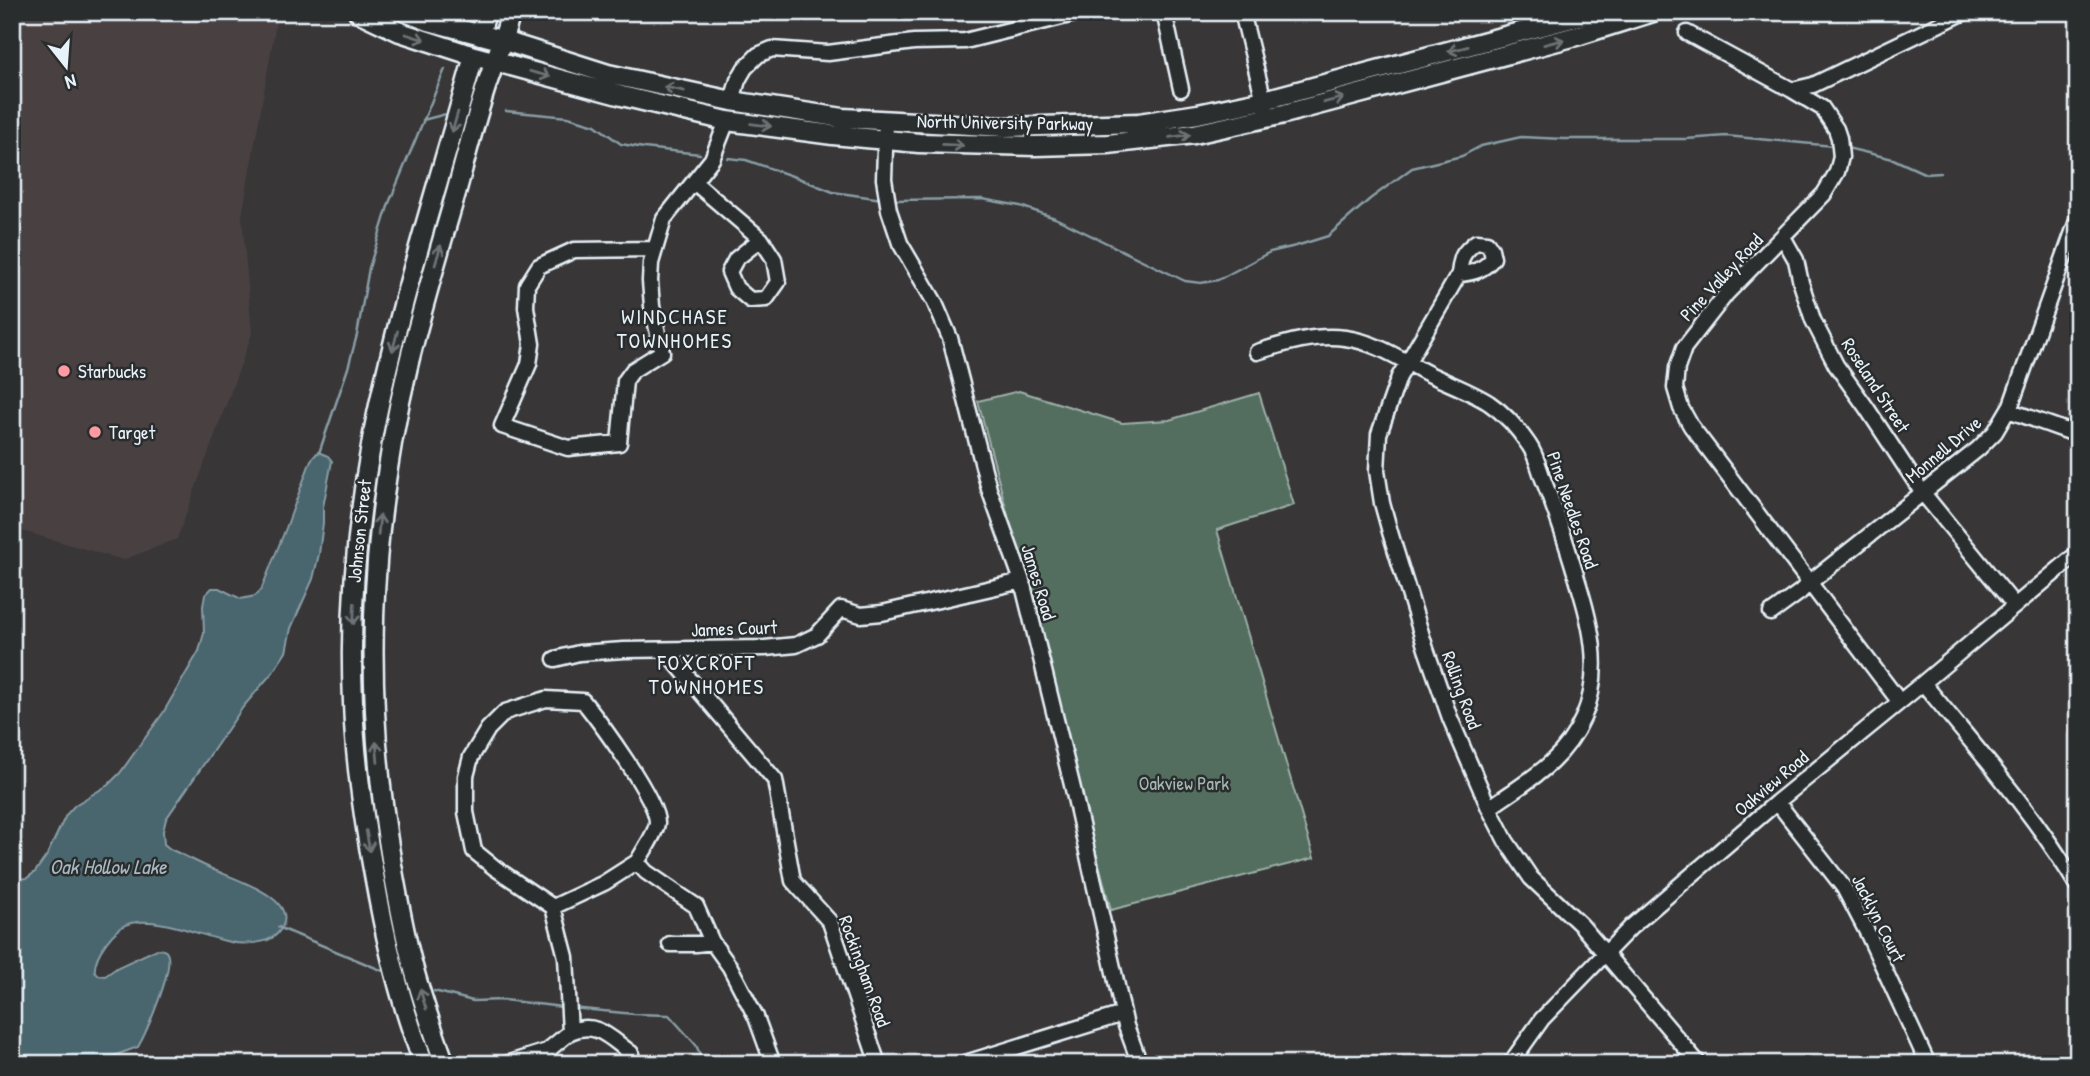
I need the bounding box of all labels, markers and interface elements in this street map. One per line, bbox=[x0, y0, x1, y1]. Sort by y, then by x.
north arrow bbox=[32, 32, 102, 102]
one-way arrow bbox=[403, 32, 425, 44]
one-way arrow bbox=[1542, 35, 1565, 48]
one-way arrow bbox=[1447, 43, 1470, 56]
text: N bbox=[62, 68, 80, 96]
one-way arrow bbox=[529, 68, 551, 81]
one-way arrow bbox=[663, 81, 686, 95]
one-way arrow bbox=[1323, 93, 1345, 106]
street label: North University Parkway bbox=[917, 107, 1093, 137]
one-way arrow bbox=[448, 111, 461, 133]
one-way arrow bbox=[749, 119, 772, 132]
one-way arrow bbox=[1168, 129, 1191, 142]
one-way arrow bbox=[941, 138, 964, 151]
street label: Pine Valley Road bbox=[1674, 227, 1769, 327]
one-way arrow bbox=[433, 244, 446, 266]
district label: WINDCHASE TOWNHOMES bbox=[617, 302, 733, 355]
one-way arrow bbox=[388, 329, 401, 352]
street label: Roseland Street bbox=[1836, 333, 1917, 438]
place label: Starbucks bbox=[78, 358, 146, 384]
marker: Starbucks bbox=[56, 363, 72, 379]
street label: Monnell Drive bbox=[1899, 409, 1987, 489]
place label: Target bbox=[109, 419, 156, 445]
marker: Target bbox=[87, 424, 103, 440]
street label: Pine Needles Road bbox=[1541, 448, 1605, 572]
street label: Johnson Street bbox=[341, 478, 377, 584]
one-way arrow bbox=[373, 514, 386, 536]
street label: James Road bbox=[1015, 541, 1063, 624]
one-way arrow bbox=[347, 602, 360, 625]
street label: James Court bbox=[690, 613, 778, 642]
street label: Rolling Road bbox=[1436, 647, 1488, 733]
district label: FOXCROFT TOWNHOMES bbox=[649, 648, 765, 701]
one-way arrow bbox=[370, 741, 383, 764]
street label: Oakview Road bbox=[1728, 744, 1814, 822]
park label: Oakview Park bbox=[1139, 770, 1229, 796]
one-way arrow bbox=[362, 829, 375, 852]
water label: Oak Hollow Lake bbox=[50, 852, 168, 881]
street label: Jacklyn Court bbox=[1846, 870, 1912, 967]
street label: Rockingham Road bbox=[833, 912, 897, 1031]
one-way arrow bbox=[416, 988, 429, 1010]

